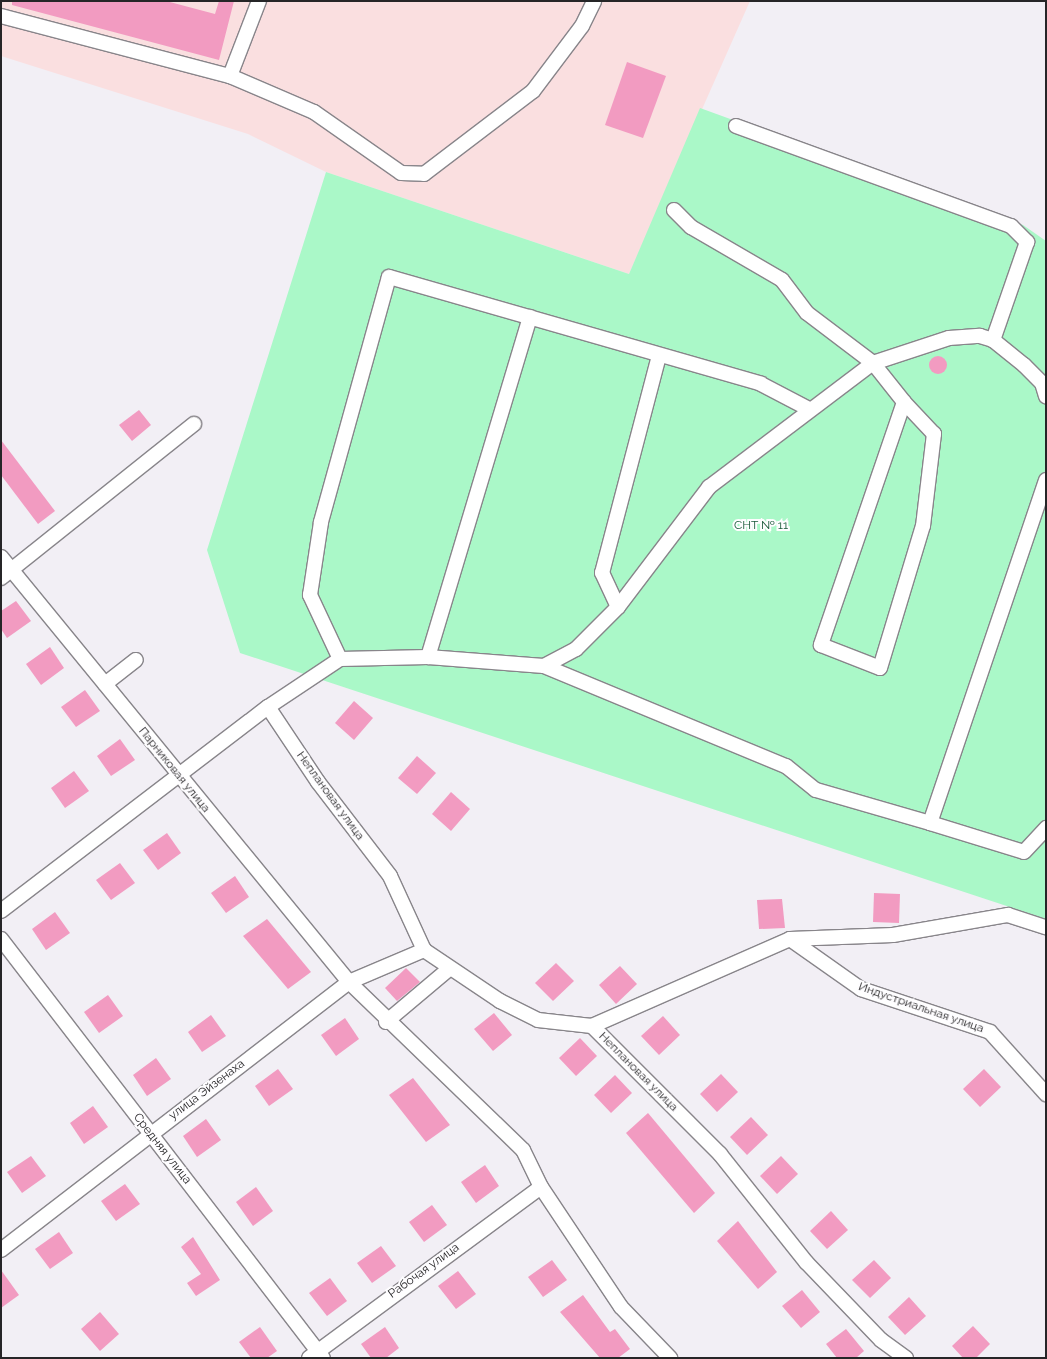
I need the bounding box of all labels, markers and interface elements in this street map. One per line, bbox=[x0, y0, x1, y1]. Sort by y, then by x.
park label: СНТ № 11 bbox=[734, 519, 788, 533]
street label: Парниковая улица bbox=[135, 724, 213, 816]
street label: Неплановая улица bbox=[293, 749, 367, 843]
street label: Индустриальная улица bbox=[856, 980, 986, 1036]
street label: Неплановая улица bbox=[595, 1029, 681, 1115]
street label: улица Эйзенаха bbox=[166, 1057, 248, 1123]
street label: Средняя улица bbox=[130, 1111, 194, 1187]
street label: Рабочая улица bbox=[386, 1240, 462, 1302]

